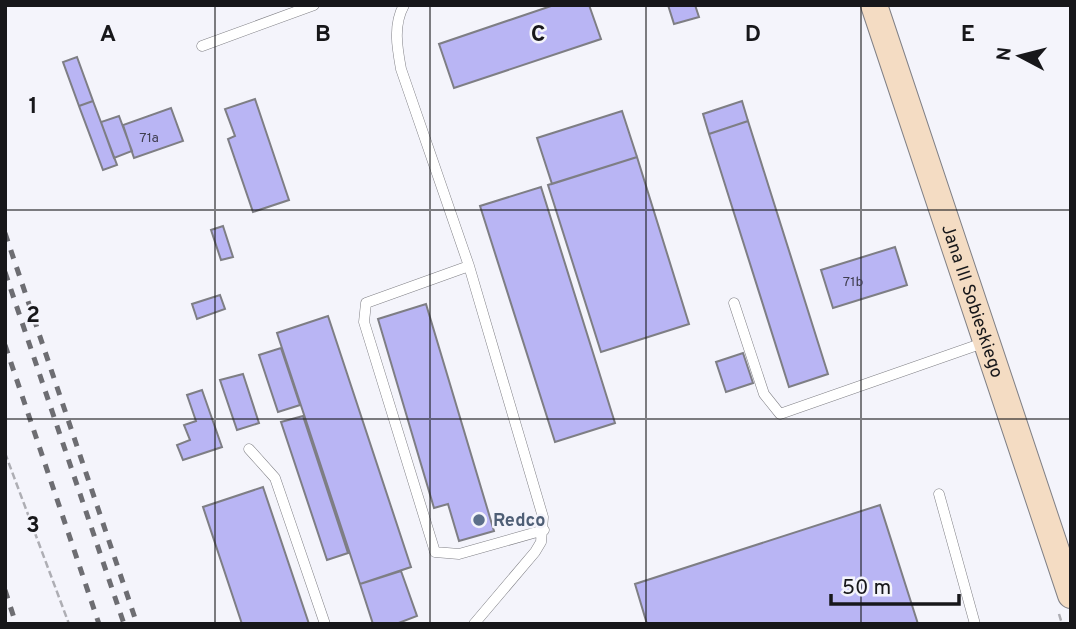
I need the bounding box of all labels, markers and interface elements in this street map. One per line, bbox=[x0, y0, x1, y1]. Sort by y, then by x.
text: A bbox=[100, 21, 116, 50]
text: B bbox=[315, 21, 331, 50]
text: C bbox=[531, 21, 545, 50]
text: D bbox=[745, 21, 761, 50]
text: E bbox=[961, 21, 975, 50]
north arrow bbox=[985, 21, 1055, 91]
text: N bbox=[992, 46, 1018, 62]
text: 1 bbox=[28, 93, 38, 122]
house number: 71a bbox=[139, 130, 159, 147]
street label: Jana III Sobieskiego bbox=[935, 222, 1008, 381]
house number: 71b bbox=[843, 274, 863, 291]
text: 2 bbox=[26, 302, 40, 331]
place label: Redco bbox=[493, 510, 546, 533]
text: 3 bbox=[26, 512, 40, 541]
marker: Redco bbox=[471, 512, 487, 528]
scale bar bbox=[831, 562, 959, 606]
text: 50 m bbox=[842, 575, 891, 602]

